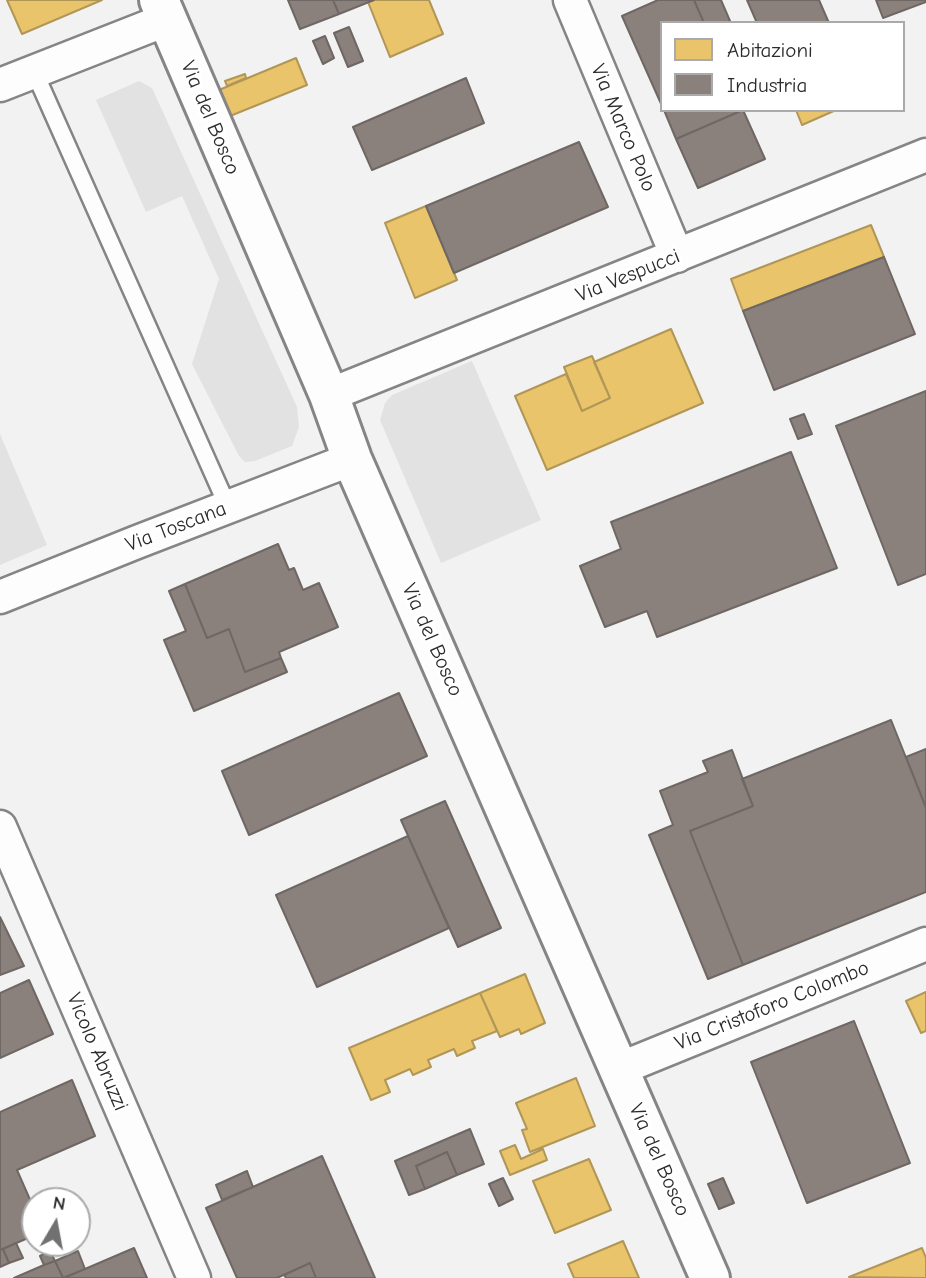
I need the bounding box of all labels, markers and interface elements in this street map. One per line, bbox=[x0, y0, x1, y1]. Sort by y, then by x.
legend bbox=[660, 21, 905, 112]
text: Abitazioni bbox=[727, 38, 813, 62]
street label: Via del Bosco bbox=[175, 57, 245, 179]
street label: Via Marco Polo bbox=[585, 61, 661, 195]
text: Industria bbox=[727, 73, 807, 97]
street label: Via Vespucci bbox=[572, 244, 684, 308]
street label: Via Toscana bbox=[122, 496, 230, 558]
street label: Via del Bosco bbox=[396, 580, 468, 700]
street label: Via Cristoforo Colombo bbox=[671, 956, 873, 1056]
street label: Vicolo Abruzzi bbox=[61, 989, 133, 1115]
street label: Via del Bosco bbox=[623, 1100, 695, 1220]
north arrow bbox=[21, 1187, 91, 1257]
text: N bbox=[51, 1191, 67, 1215]

